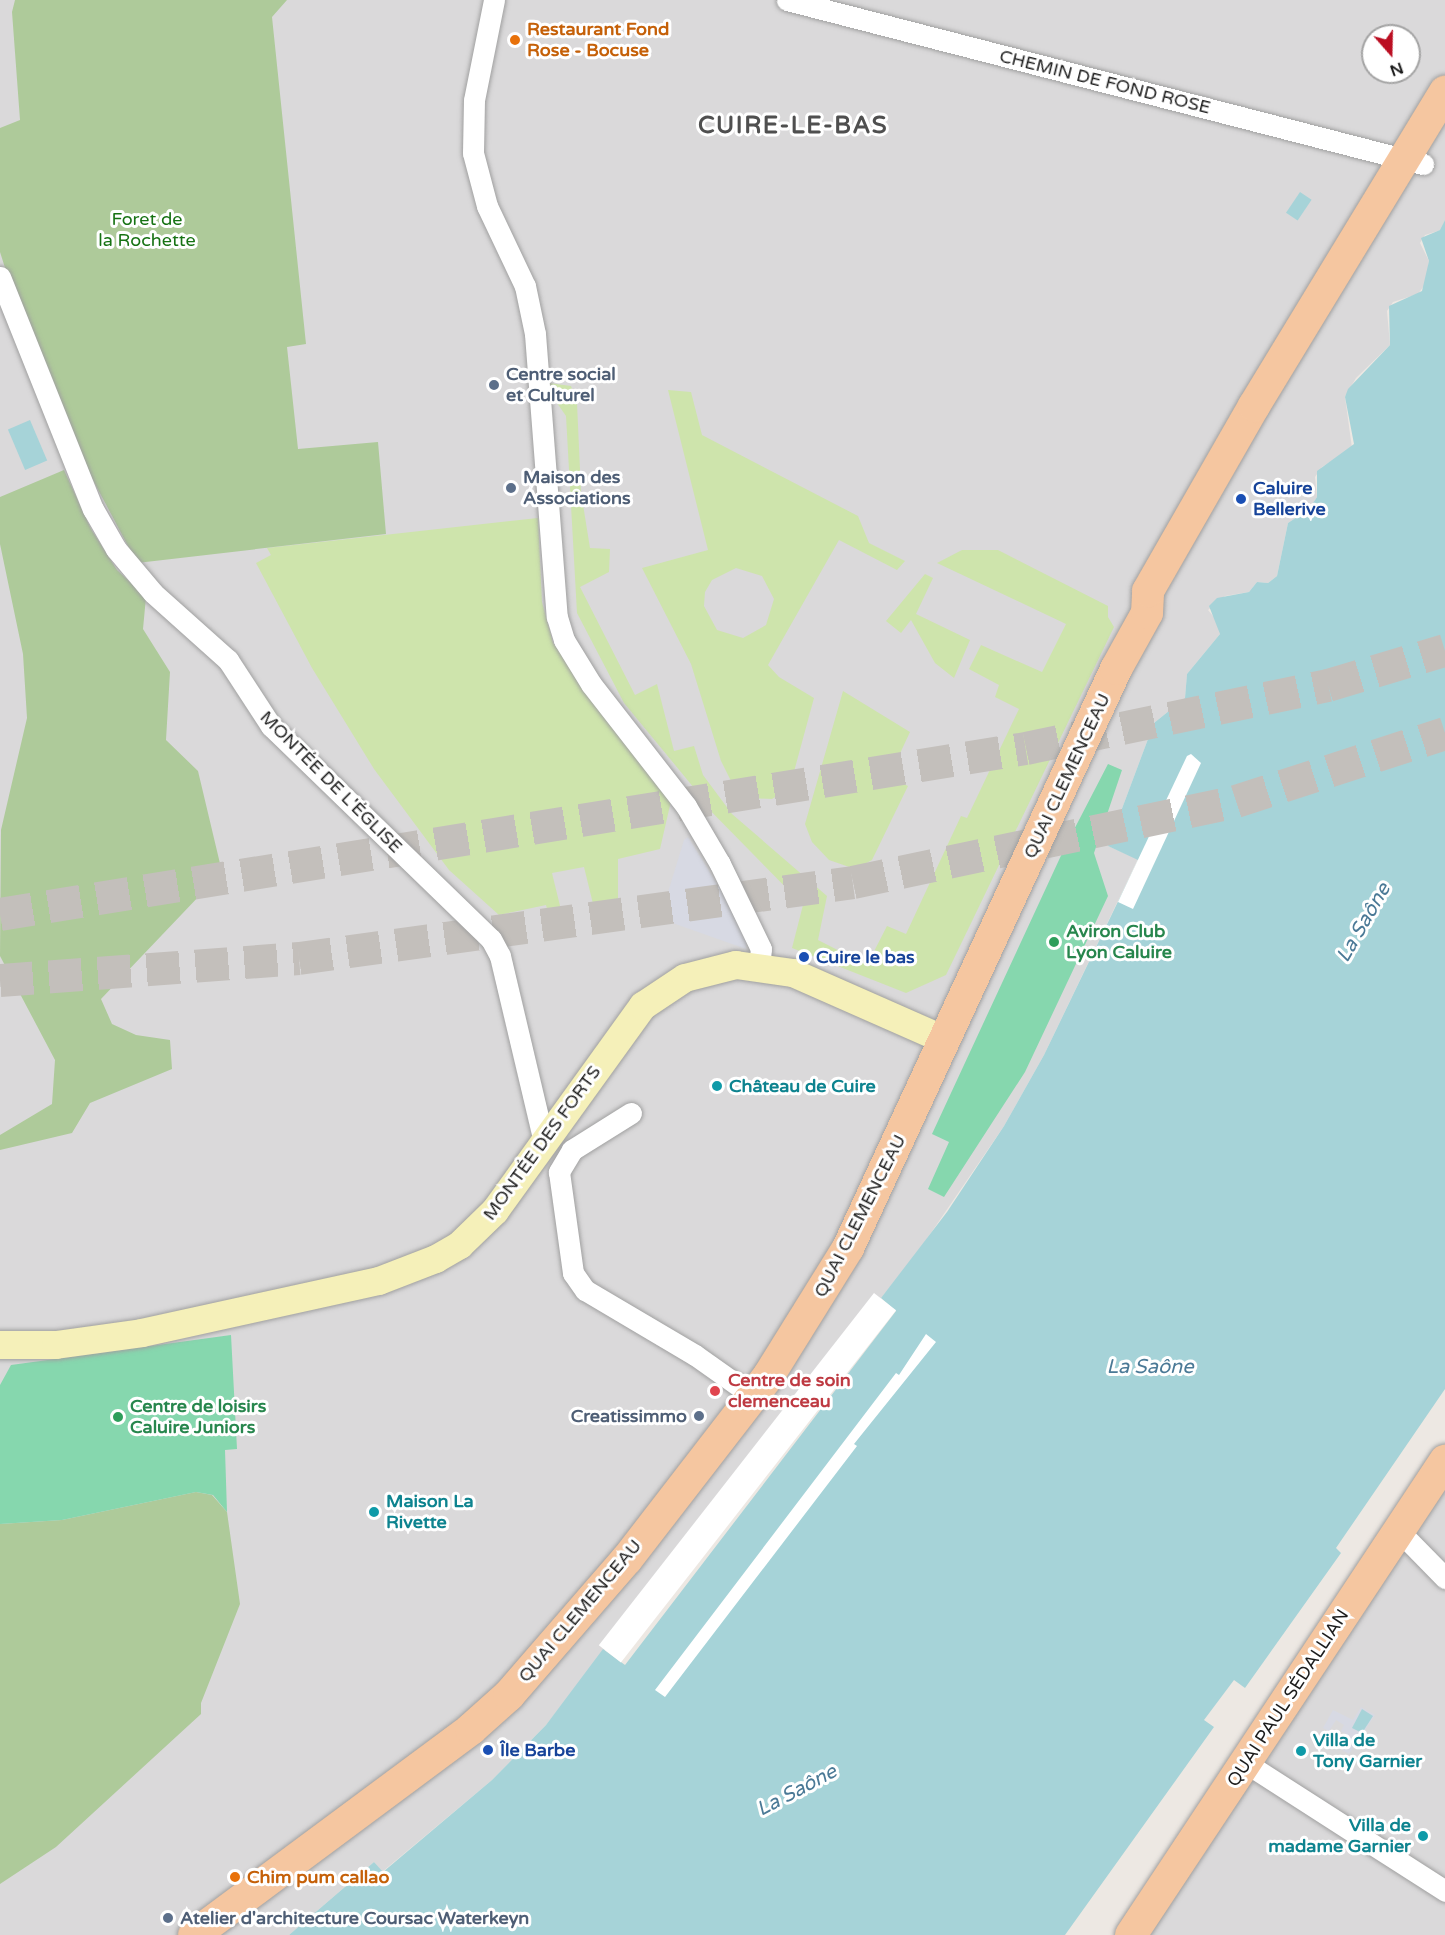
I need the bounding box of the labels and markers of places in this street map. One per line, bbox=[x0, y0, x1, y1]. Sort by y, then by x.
place label: Restaurant Fond Rose - Bocuse bbox=[527, 19, 669, 62]
marker: Restaurant Fond Rose - Bocuse bbox=[508, 33, 522, 47]
place label: Centre social et Culturel bbox=[506, 364, 616, 406]
marker: Centre social et Culturel bbox=[487, 378, 501, 392]
place label: Maison des Associations bbox=[523, 467, 631, 510]
place label: Caluire Bellerive bbox=[1253, 478, 1326, 520]
marker: Maison des Associations bbox=[504, 481, 518, 495]
marker: Caluire Bellerive bbox=[1234, 492, 1248, 506]
place label: Aviron Club Lyon Caluire bbox=[1066, 921, 1172, 964]
marker: Aviron Club Lyon Caluire bbox=[1047, 935, 1061, 949]
place label: Cuire le bas bbox=[816, 946, 915, 968]
marker: Cuire le bas bbox=[797, 950, 811, 964]
place label: Château de Cuire bbox=[729, 1075, 876, 1097]
marker: Château de Cuire bbox=[710, 1079, 724, 1093]
place label: Centre de soin clemenceau bbox=[728, 1370, 851, 1412]
marker: Centre de soin clemenceau bbox=[706, 1382, 724, 1400]
place label: Centre de loisirs Caluire Juniors bbox=[130, 1396, 266, 1438]
place label: Creatissimmo bbox=[571, 1405, 687, 1427]
marker: Creatissimmo bbox=[692, 1409, 706, 1423]
marker: Centre de loisirs Caluire Juniors bbox=[111, 1410, 125, 1424]
place label: Maison La Rivette bbox=[386, 1491, 474, 1534]
marker: Maison La Rivette bbox=[367, 1505, 381, 1519]
place label: Villa de Tony Garnier bbox=[1313, 1730, 1422, 1772]
place label: Île Barbe bbox=[500, 1739, 575, 1761]
marker: Île Barbe bbox=[481, 1743, 495, 1757]
marker: Villa de Tony Garnier bbox=[1294, 1744, 1308, 1758]
place label: Villa de madame Garnier bbox=[1268, 1815, 1411, 1858]
marker: Villa de madame Garnier bbox=[1416, 1829, 1430, 1843]
place label: Chim pum callao bbox=[247, 1866, 389, 1888]
marker: Chim pum callao bbox=[228, 1870, 242, 1884]
place label: Atelier d'architecture Coursac Waterkeyn bbox=[180, 1907, 529, 1929]
marker: Atelier d'architecture Coursac Waterkeyn bbox=[161, 1911, 175, 1925]

